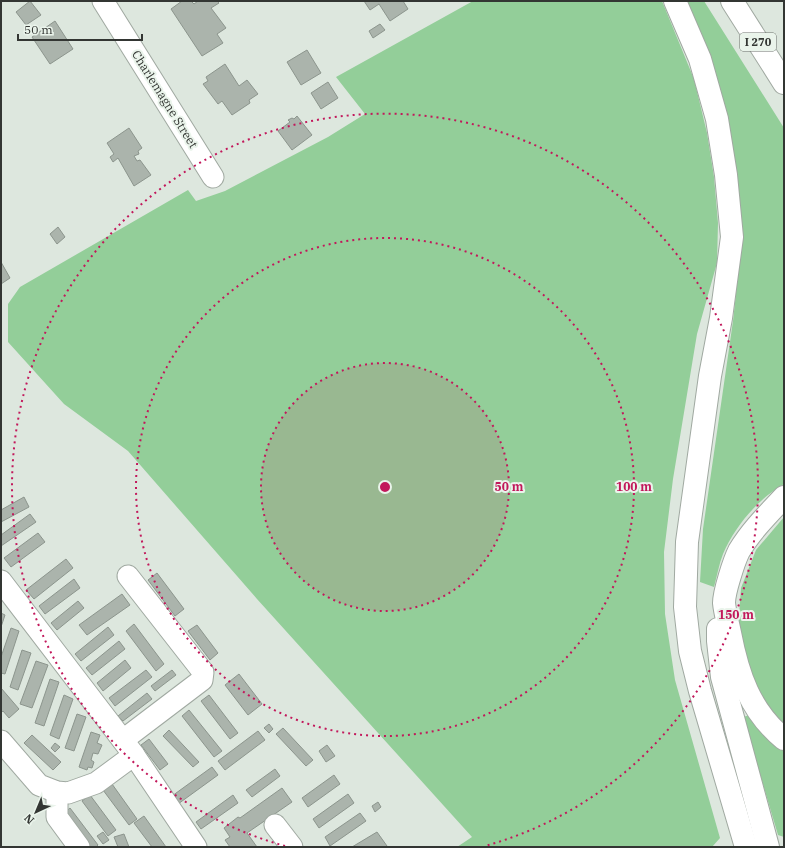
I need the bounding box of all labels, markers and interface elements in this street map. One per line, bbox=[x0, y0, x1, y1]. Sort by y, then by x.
scale bar bbox=[18, 16, 142, 42]
text: 50 m bbox=[24, 22, 53, 37]
road number: I 270 bbox=[740, 33, 776, 51]
street label: Charlemagne Street bbox=[129, 47, 201, 151]
text: 50 m bbox=[495, 479, 524, 494]
text: 100 m bbox=[616, 479, 652, 494]
centre of rings bbox=[378, 480, 392, 494]
text: 150 m bbox=[718, 607, 754, 622]
north arrow bbox=[16, 792, 56, 832]
text: N bbox=[21, 811, 37, 827]

